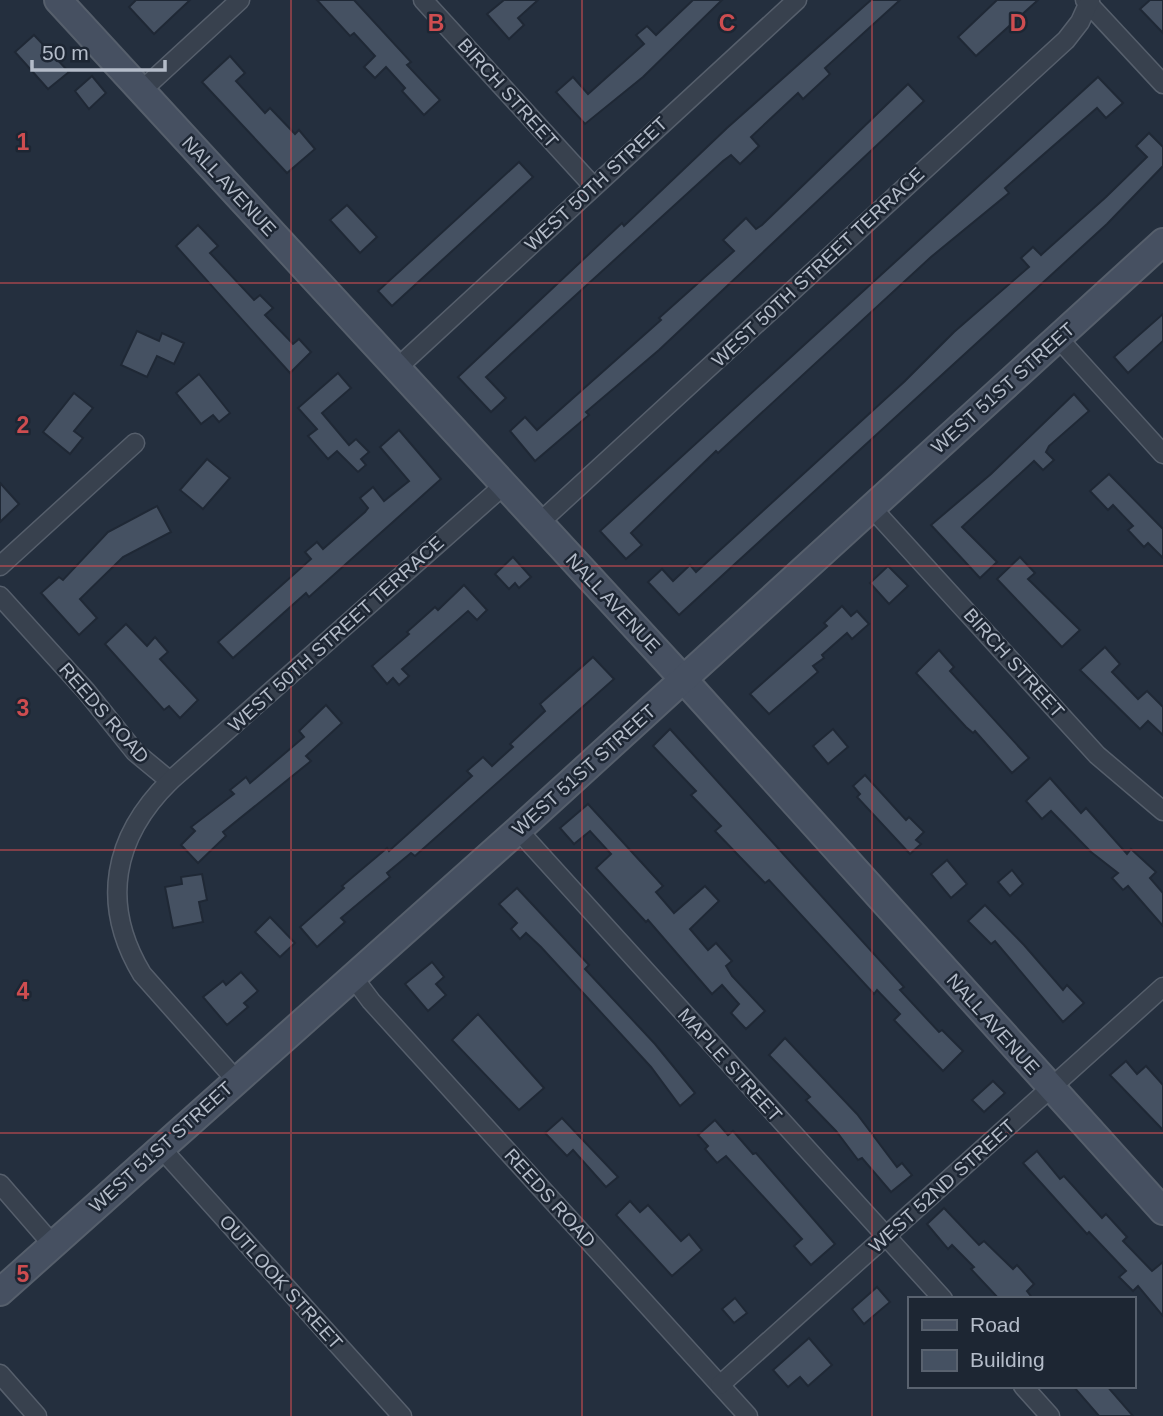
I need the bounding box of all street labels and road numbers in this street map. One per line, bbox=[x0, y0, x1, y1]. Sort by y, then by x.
street label: BIRCH STREET bbox=[454, 34, 563, 152]
street label: WEST 50TH STREET bbox=[521, 112, 672, 255]
street label: NALL AVENUE bbox=[178, 132, 280, 240]
street label: WEST 50TH STREET TERRACE bbox=[708, 163, 928, 371]
street label: WEST 51ST STREET bbox=[927, 318, 1079, 458]
street label: WEST 50TH STREET TERRACE bbox=[224, 532, 448, 736]
street label: NALL AVENUE bbox=[562, 549, 664, 657]
street label: BIRCH STREET bbox=[960, 604, 1069, 722]
street label: REEDS ROAD bbox=[55, 659, 153, 767]
street label: WEST 51ST STREET bbox=[508, 700, 660, 840]
street label: NALL AVENUE bbox=[942, 969, 1044, 1079]
street label: MAPLE STREET bbox=[674, 1004, 786, 1126]
street label: WEST 51ST STREET bbox=[85, 1077, 237, 1217]
street label: WEST 52ND STREET bbox=[865, 1115, 1019, 1257]
street label: REEDS ROAD bbox=[500, 1144, 600, 1252]
street label: OUTLOOK STREET bbox=[215, 1211, 347, 1354]

